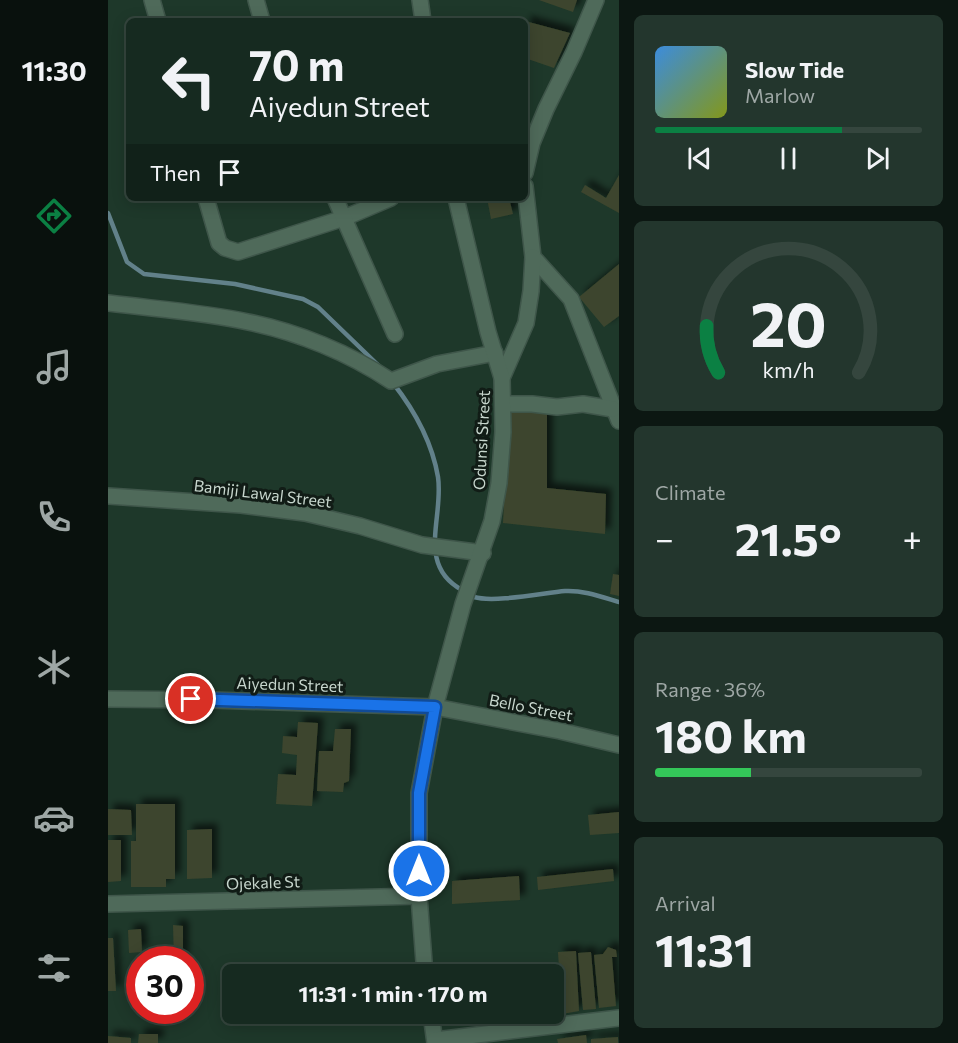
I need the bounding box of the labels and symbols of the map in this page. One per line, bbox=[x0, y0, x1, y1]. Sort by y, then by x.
street label: Odunsi Street bbox=[469, 389, 493, 490]
street label: Bamiji Lawal Street bbox=[193, 475, 333, 511]
pin bbox=[165, 673, 216, 724]
street label: Aiyedun Street bbox=[236, 673, 344, 695]
street label: Bello Street bbox=[488, 690, 575, 724]
position arrow bbox=[387, 839, 451, 903]
street label: Ojekale St bbox=[226, 871, 301, 893]
speed limit sign: 30 bbox=[126, 946, 204, 1024]

